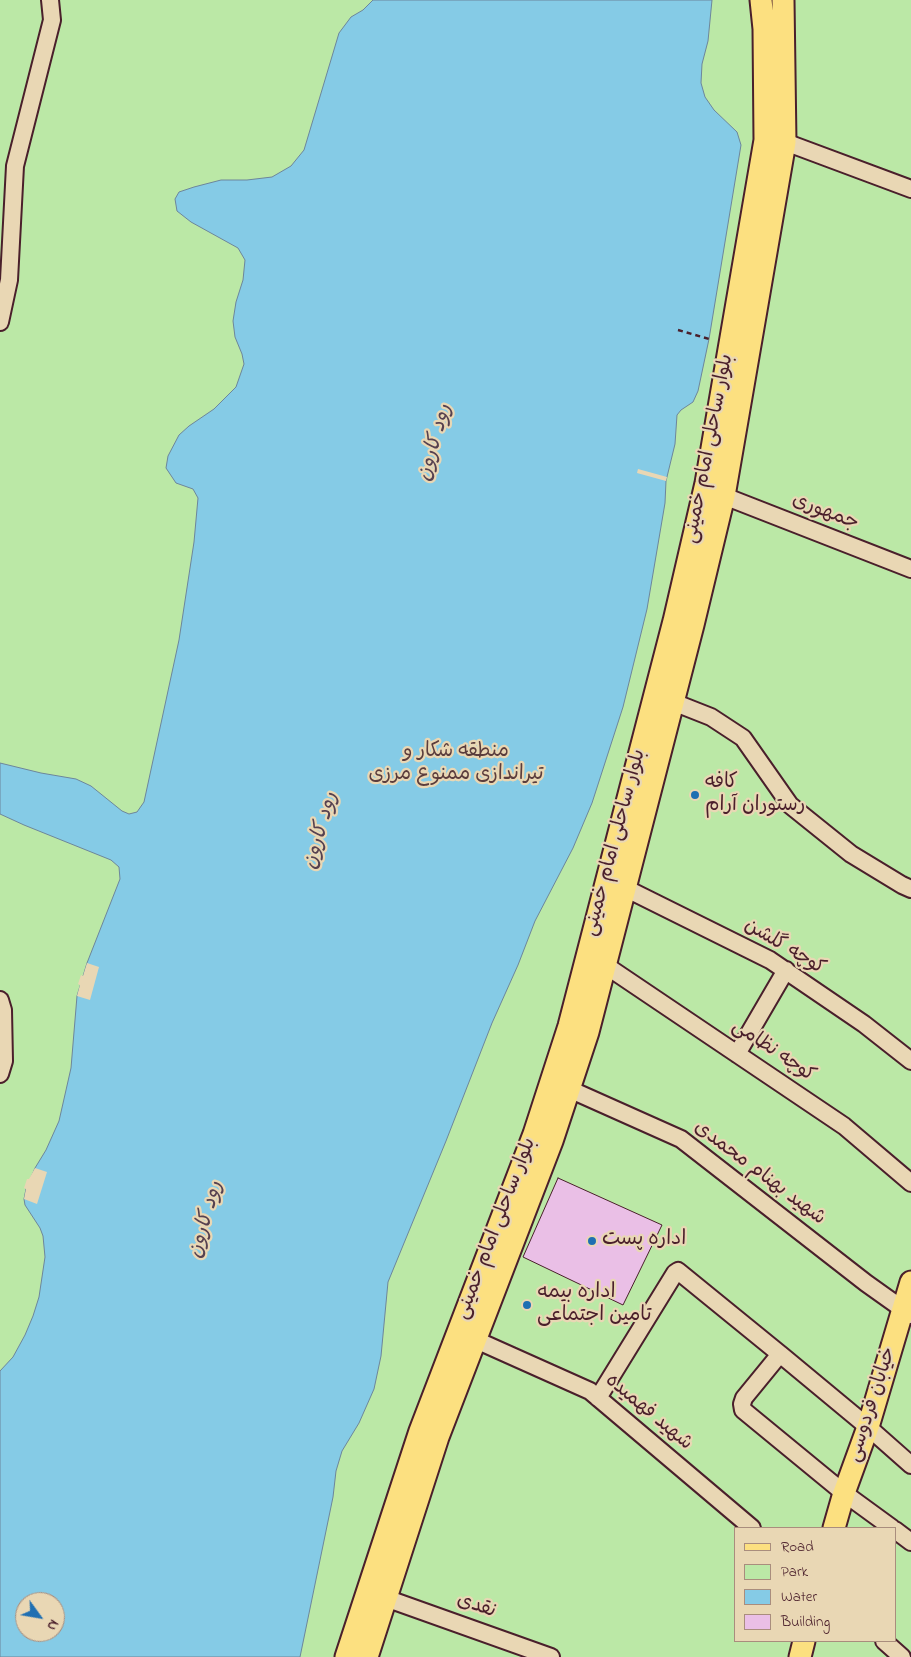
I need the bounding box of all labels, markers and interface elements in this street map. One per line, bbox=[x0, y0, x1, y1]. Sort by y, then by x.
street label: بلوار ساحلی امام خمینی bbox=[680, 352, 740, 546]
water label: رود کارون bbox=[413, 402, 459, 484]
street label: جمهوری bbox=[788, 489, 862, 537]
park label: منطقه شکار و تیراندازی ممنوع مرزی bbox=[368, 741, 544, 788]
street label: بلوار ساحلی امام خمینی bbox=[580, 747, 652, 939]
place label: کافه رستوران آرام bbox=[705, 772, 805, 819]
marker: کافه رستوران آرام bbox=[689, 789, 701, 801]
water label: رود کارون bbox=[299, 790, 345, 872]
street label: کوچه گلشن bbox=[739, 914, 829, 982]
street label: کوچه نظامی bbox=[727, 1015, 819, 1089]
street label: شهید بهنام محمدی bbox=[688, 1117, 830, 1231]
street label: بلوار ساحلی امام خمینی bbox=[451, 1135, 543, 1323]
water label: رود کارون bbox=[184, 1179, 230, 1261]
place label: اداره پست bbox=[602, 1229, 686, 1253]
marker: اداره پست bbox=[586, 1235, 598, 1247]
place label: اداره بیمه تامین اجتماعی bbox=[537, 1282, 652, 1329]
marker: اداره بیمه تامین اجتماعی bbox=[521, 1299, 533, 1311]
street label: خیابان فردوسی bbox=[843, 1345, 903, 1465]
street label: شهید فهمیده bbox=[599, 1370, 697, 1456]
legend bbox=[734, 1527, 896, 1642]
text: Road bbox=[781, 1536, 814, 1558]
text: Park bbox=[781, 1561, 808, 1583]
text: Water bbox=[781, 1586, 817, 1608]
street label: نقدی bbox=[453, 1589, 499, 1625]
north arrow bbox=[15, 1592, 65, 1642]
text: Building bbox=[781, 1611, 830, 1633]
text: N bbox=[41, 1615, 64, 1634]

